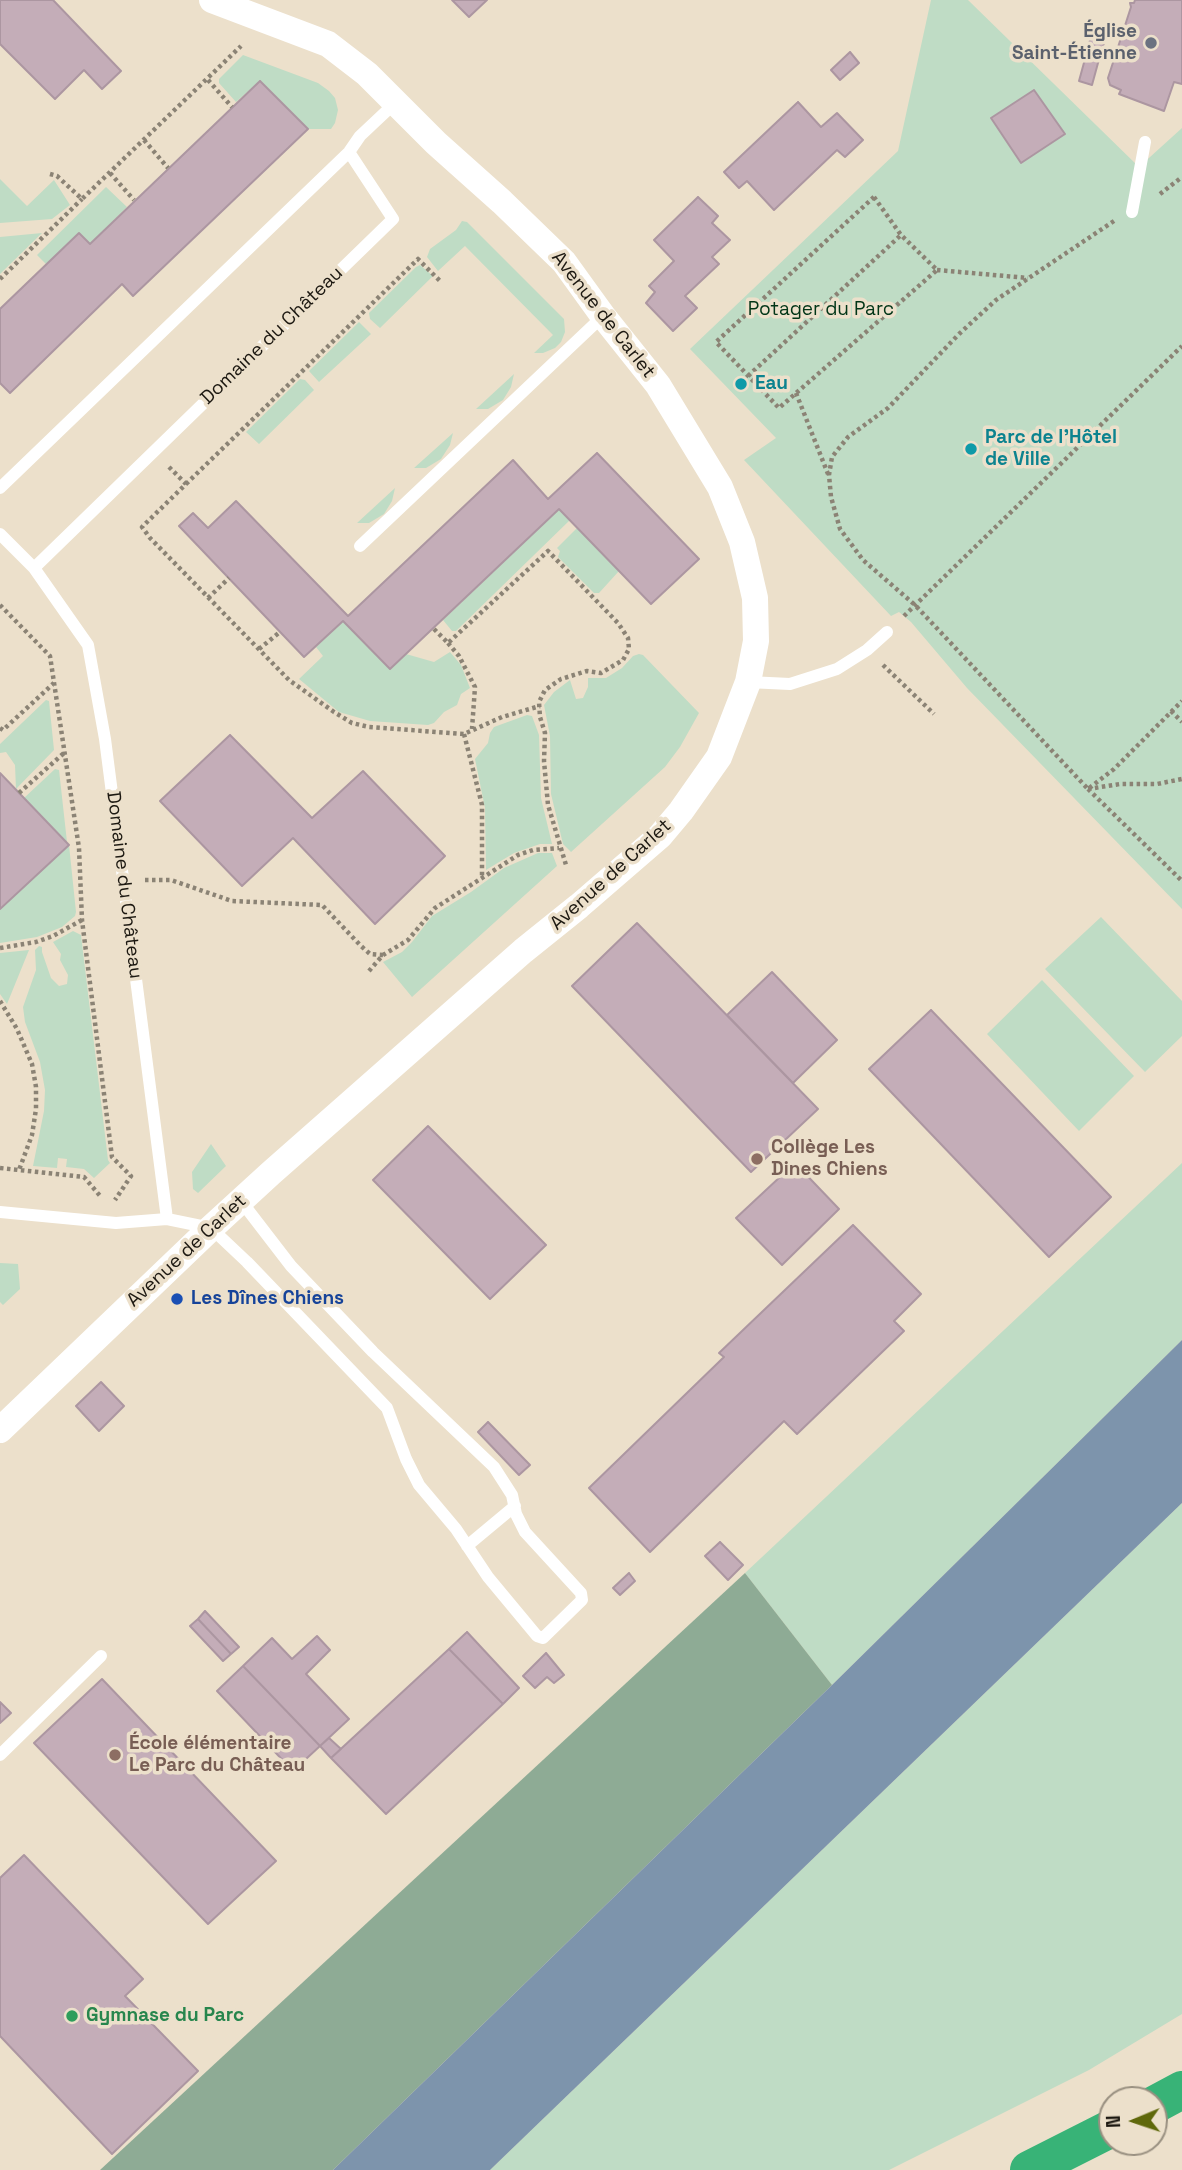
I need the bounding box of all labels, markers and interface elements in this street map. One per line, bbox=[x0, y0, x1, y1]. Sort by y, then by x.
place label: Église Saint-Étienne bbox=[1012, 21, 1137, 65]
marker: Église Saint-Étienne bbox=[1143, 35, 1159, 51]
street label: Avenue de Carlet bbox=[546, 247, 660, 383]
street label: Domaine du Château bbox=[196, 262, 348, 410]
park label: Potager du Parc bbox=[748, 299, 894, 321]
place label: Eau bbox=[755, 373, 788, 395]
marker: Eau bbox=[733, 376, 749, 392]
place label: Parc de l'Hôtel de Ville bbox=[985, 427, 1117, 471]
marker: Parc de l'Hôtel de Ville bbox=[963, 441, 979, 457]
street label: Domaine du Château bbox=[101, 790, 147, 980]
street label: Avenue de Carlet bbox=[546, 815, 676, 935]
place label: Collège Les Dines Chiens bbox=[771, 1137, 888, 1181]
marker: Collège Les Dines Chiens bbox=[749, 1151, 765, 1167]
street label: Avenue de Carlet bbox=[123, 1190, 251, 1312]
place label: Les Dînes Chiens bbox=[191, 1288, 344, 1310]
marker: Les Dînes Chiens bbox=[169, 1291, 185, 1307]
place label: École élémentaire Le Parc du Château bbox=[129, 1733, 305, 1777]
marker: École élémentaire Le Parc du Château bbox=[107, 1747, 123, 1763]
place label: Gymnase du Parc bbox=[86, 2005, 244, 2027]
marker: Gymnase du Parc bbox=[64, 2008, 80, 2024]
north arrow bbox=[1098, 2086, 1168, 2156]
text: N bbox=[1101, 2115, 1126, 2128]

